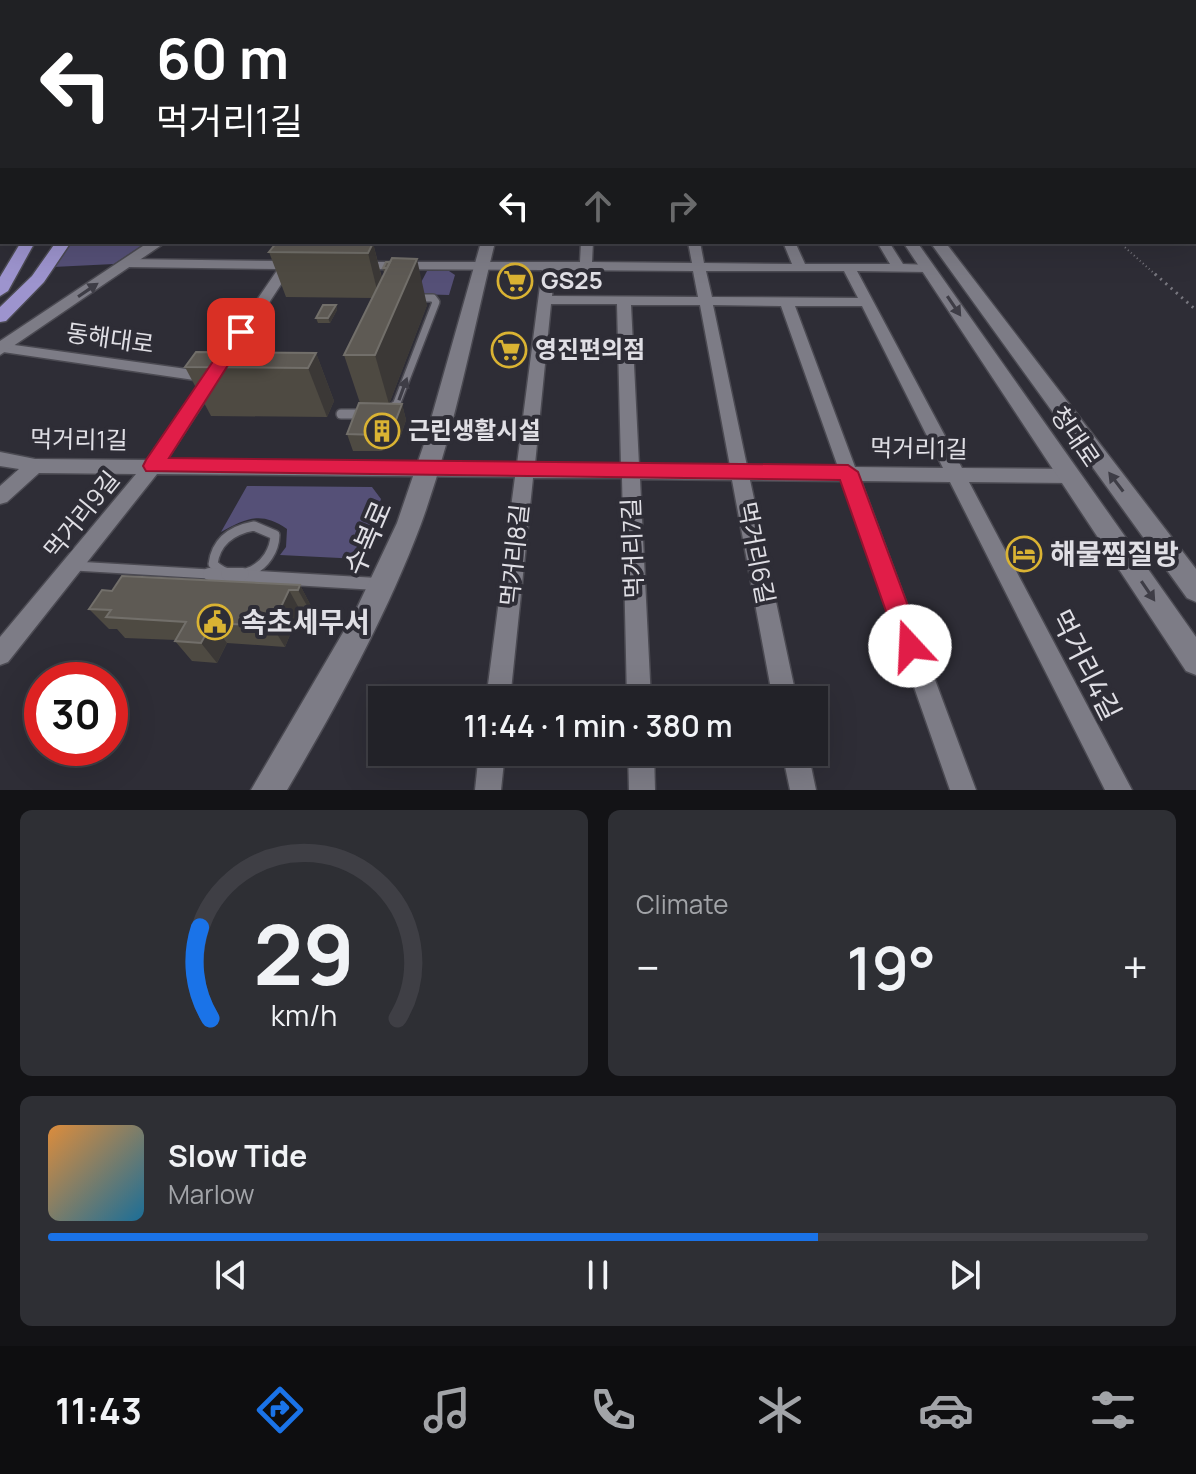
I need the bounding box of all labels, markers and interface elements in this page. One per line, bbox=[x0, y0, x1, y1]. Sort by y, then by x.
text: 60 m bbox=[156, 19, 289, 96]
icon: left bbox=[24, 32, 128, 136]
text: 먹거리1길 bbox=[156, 96, 303, 145]
icon: left bbox=[492, 184, 536, 228]
icon: ahead bbox=[576, 184, 620, 228]
icon: right bbox=[660, 184, 704, 228]
supermarket icon: GS25 bbox=[496, 262, 534, 300]
place label: GS25 bbox=[541, 263, 603, 296]
one-way arrow bbox=[78, 282, 99, 297]
one-way arrow bbox=[946, 296, 961, 317]
pin bbox=[207, 298, 275, 366]
icon: arrive bbox=[219, 310, 263, 354]
street label: 동해대로 bbox=[64, 315, 156, 360]
supermarket icon: 영진편의점 bbox=[490, 331, 528, 369]
place label: 영진편의점 bbox=[535, 332, 645, 365]
one-way arrow bbox=[397, 377, 410, 401]
street label: 청대로 bbox=[1044, 399, 1108, 473]
building icon: 근린생활시설 bbox=[363, 412, 401, 450]
place label: 근린생활시설 bbox=[408, 413, 540, 446]
street label: 먹거리1길 bbox=[30, 421, 128, 456]
street label: 먹거리1길 bbox=[870, 430, 968, 465]
street label: 먹거리9길 bbox=[36, 464, 126, 565]
one-way arrow bbox=[1108, 472, 1124, 493]
street label: 수복로 bbox=[334, 495, 400, 581]
street label: 먹거리7길 bbox=[613, 497, 650, 599]
street label: 먹거리6길 bbox=[731, 499, 784, 607]
street label: 먹거리8길 bbox=[492, 502, 535, 607]
place label: 해물찜질방 bbox=[1050, 534, 1179, 572]
hotel icon: 해물찜질방 bbox=[1005, 535, 1043, 573]
one-way arrow bbox=[1140, 580, 1155, 601]
place label: 속초세무서 bbox=[241, 602, 370, 640]
public building icon: 속초세무서 bbox=[196, 603, 234, 641]
street label: 먹거리4길 bbox=[1043, 603, 1131, 726]
position arrow bbox=[868, 604, 952, 688]
speed limit sign: 30 bbox=[24, 662, 128, 766]
text: 11:44 · 1 min · 380 m bbox=[464, 705, 732, 746]
text: Climate bbox=[636, 886, 728, 922]
text: 29 bbox=[253, 896, 355, 1010]
text: 19° bbox=[846, 926, 936, 1008]
text: − bbox=[636, 937, 660, 997]
text: + bbox=[1123, 937, 1148, 997]
text: km/h bbox=[271, 996, 337, 1035]
text: Slow Tide bbox=[168, 1135, 307, 1176]
text: Marlow bbox=[168, 1176, 255, 1212]
icon: previous bbox=[209, 1253, 253, 1297]
icon: pause bbox=[576, 1253, 620, 1297]
icon: next bbox=[943, 1253, 987, 1297]
icon: directions bbox=[252, 1382, 308, 1438]
icon: music bbox=[419, 1382, 475, 1438]
icon: phone bbox=[585, 1382, 641, 1438]
icon: climate bbox=[752, 1382, 808, 1438]
icon: car bbox=[918, 1382, 974, 1438]
icon: filters bbox=[1085, 1382, 1141, 1438]
text: 11:43 bbox=[55, 1386, 142, 1435]

